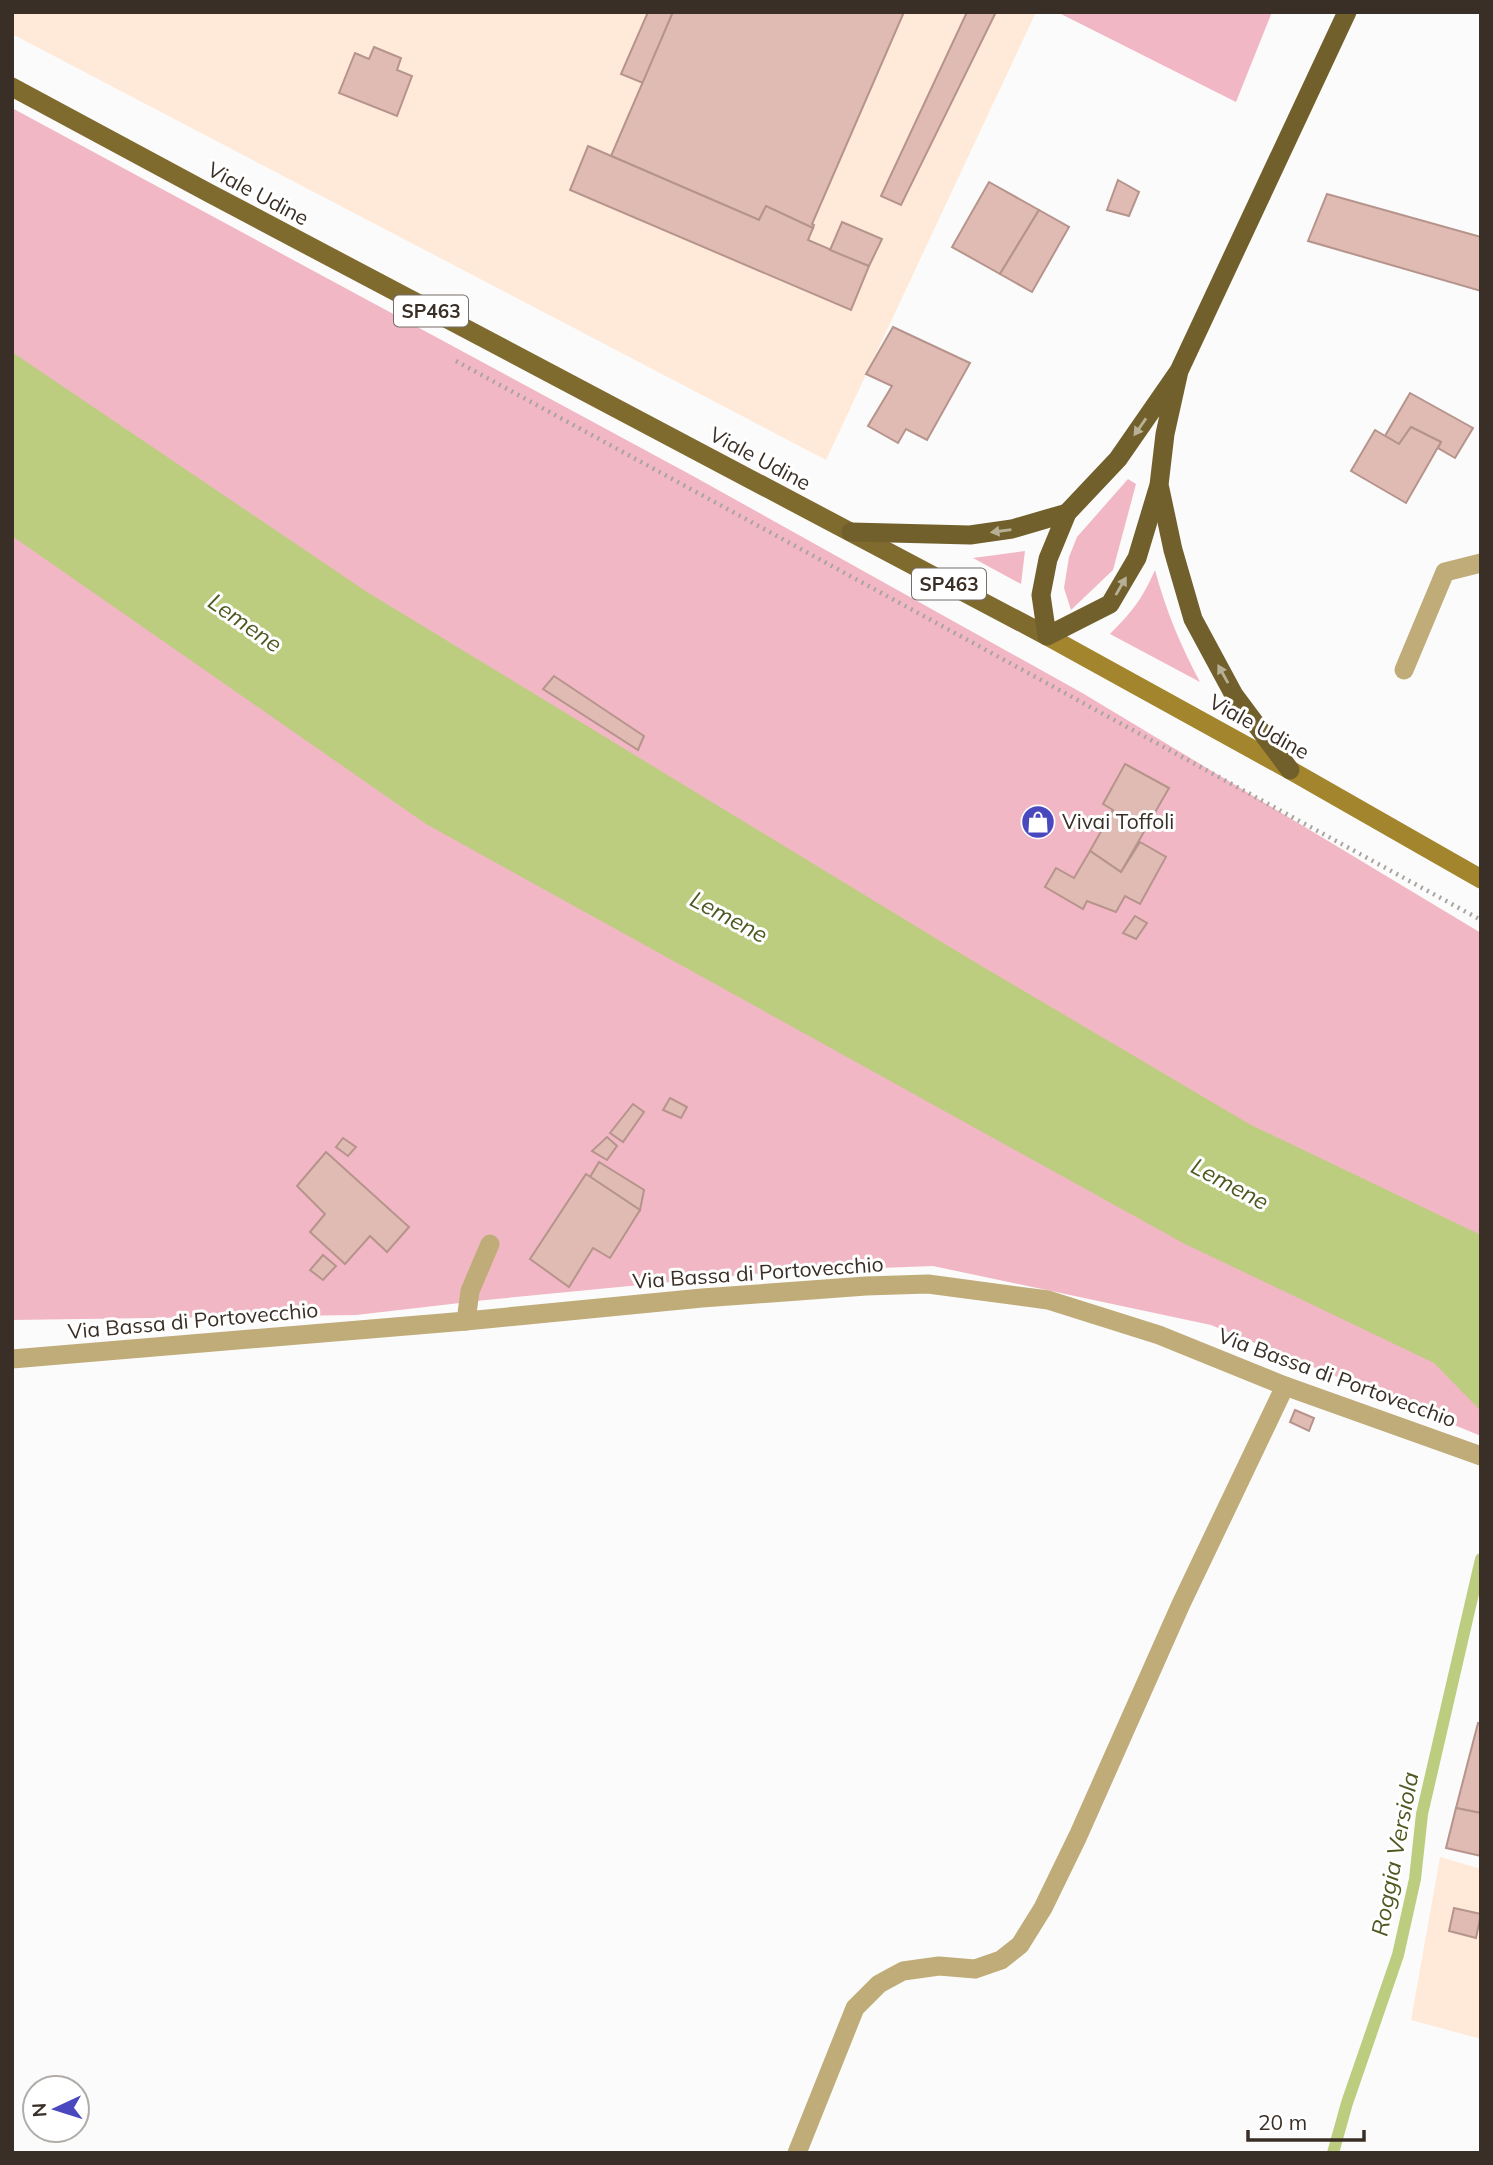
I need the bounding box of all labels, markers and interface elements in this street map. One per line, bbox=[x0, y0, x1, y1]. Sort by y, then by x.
street label: Viale Udine bbox=[203, 156, 314, 231]
road number: SP463 bbox=[394, 296, 468, 326]
one-way arrow bbox=[1134, 418, 1147, 437]
street label: Viale Udine bbox=[705, 421, 816, 496]
one-way arrow bbox=[990, 525, 1012, 536]
road number: SP463 bbox=[912, 568, 986, 600]
one-way arrow bbox=[1115, 576, 1127, 595]
water label: Lemene bbox=[203, 587, 288, 658]
one-way arrow bbox=[1217, 664, 1229, 684]
street label: Viale Udine bbox=[1205, 688, 1314, 764]
shop icon: Vivai Toffoli bbox=[1019, 803, 1057, 841]
place label: Vivai Toffoli bbox=[1062, 808, 1174, 834]
water label: Lemene bbox=[686, 884, 773, 949]
water label: Lemene bbox=[1187, 1151, 1274, 1216]
street label: Via Bassa di Portovecchio bbox=[632, 1250, 884, 1294]
street label: Via Bassa di Portovecchio bbox=[67, 1296, 319, 1344]
street label: Via Bassa di Portovecchio bbox=[1215, 1322, 1460, 1432]
water label: Roggia Versiola bbox=[1364, 1769, 1425, 1938]
north arrow bbox=[21, 2074, 91, 2144]
scale bar bbox=[1248, 2098, 1364, 2142]
text: N bbox=[27, 2102, 52, 2118]
text: 20 m bbox=[1258, 2109, 1307, 2135]

